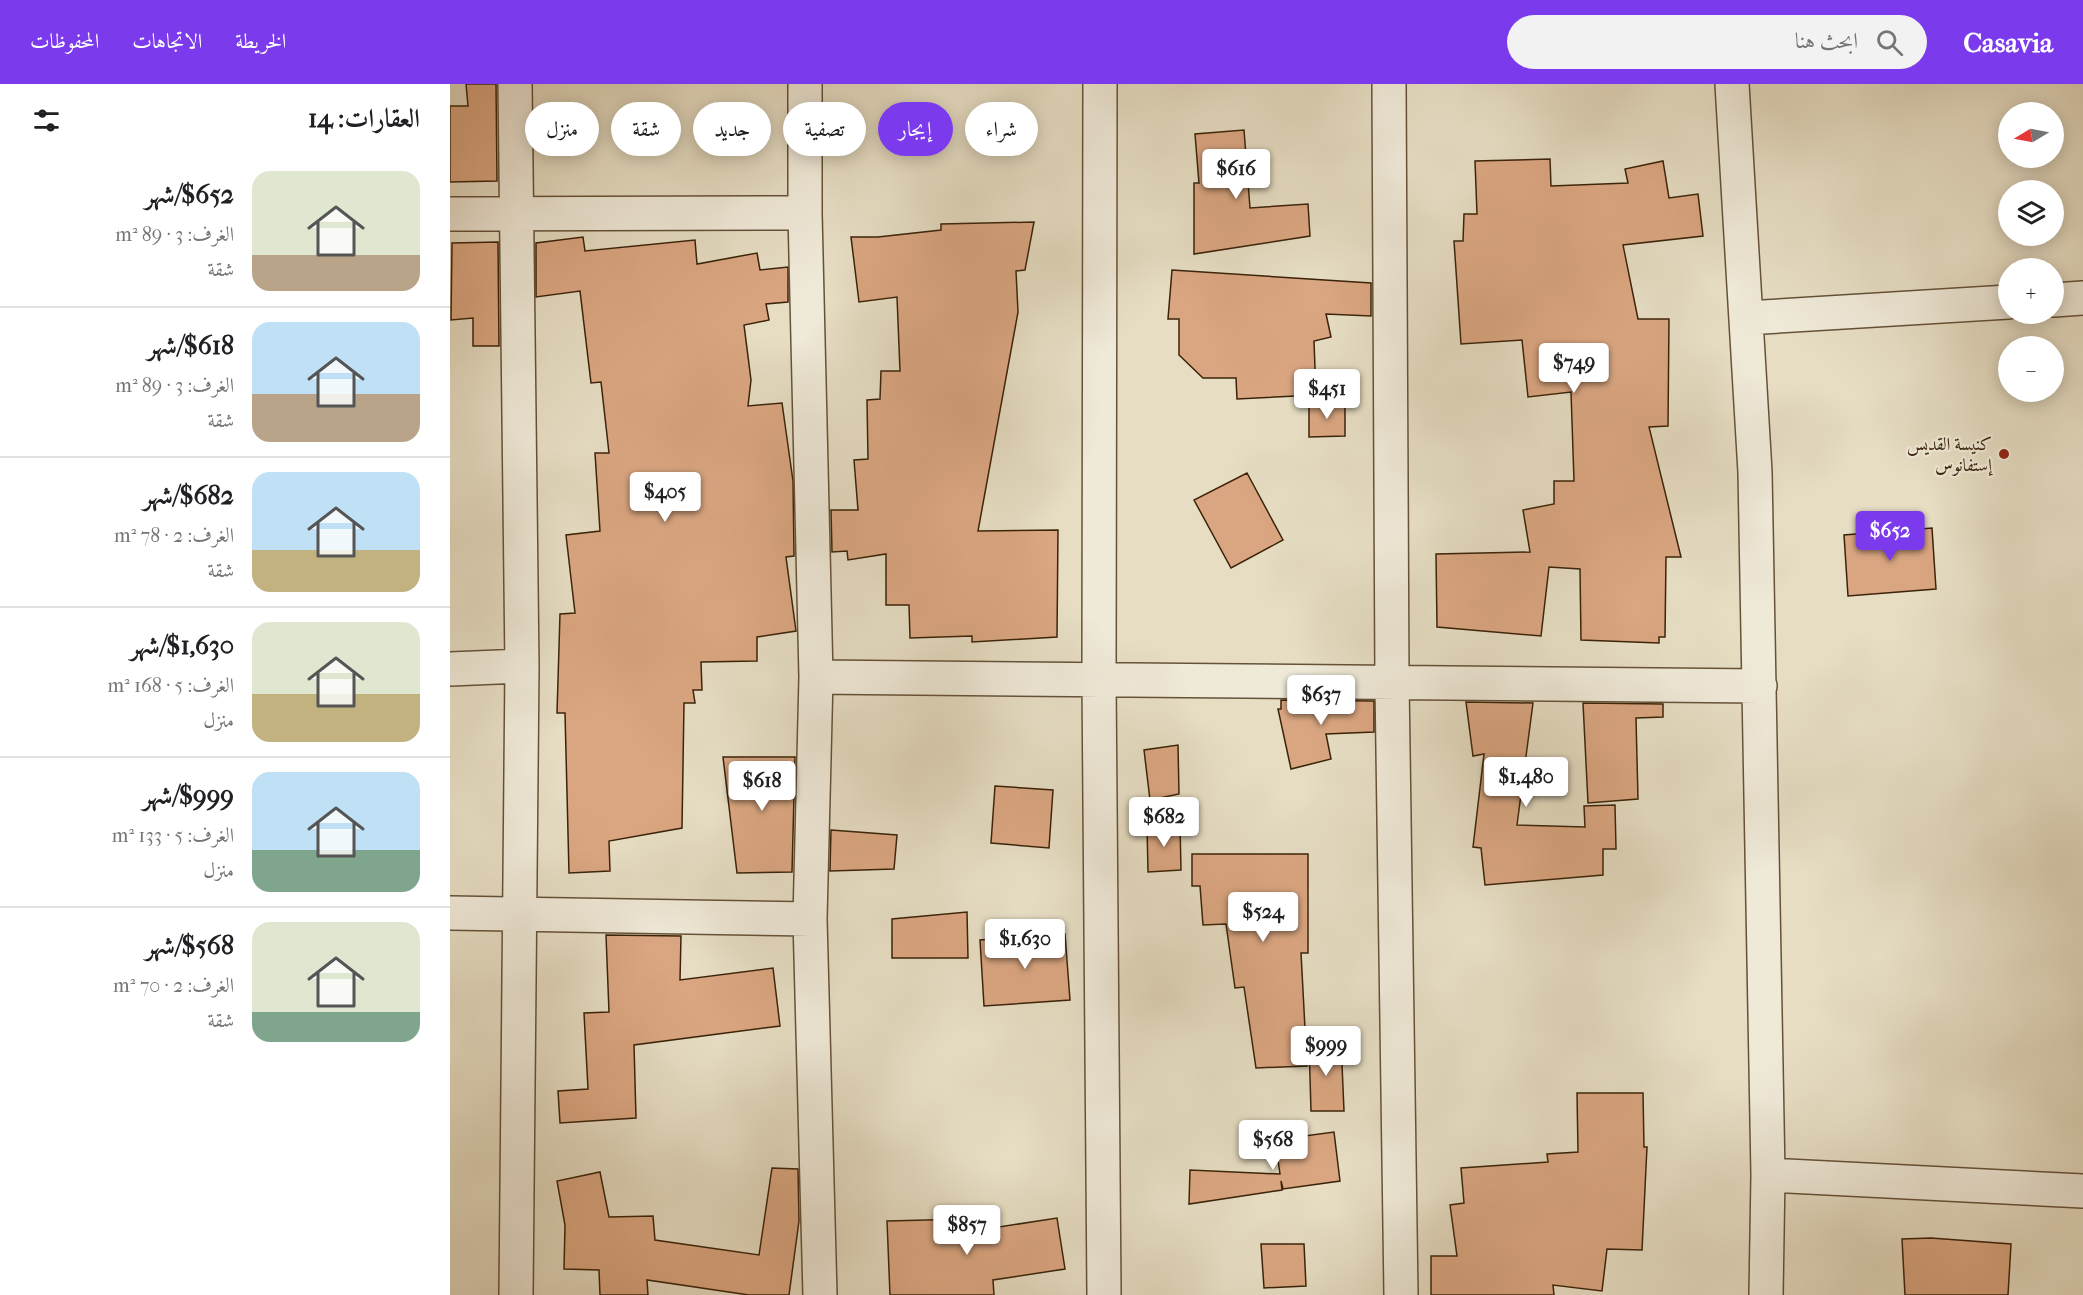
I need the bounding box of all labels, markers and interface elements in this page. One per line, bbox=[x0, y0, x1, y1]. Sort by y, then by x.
search box bbox=[1507, 15, 1927, 69]
icon: search bbox=[1873, 26, 1906, 59]
text: Casavia bbox=[1963, 26, 2053, 59]
text: ابحث هنا bbox=[1795, 28, 1858, 54]
text: المحفوظات bbox=[30, 29, 99, 53]
text: الاتجاهات bbox=[132, 29, 202, 53]
text: الخريطة bbox=[235, 29, 286, 53]
chip: منزل bbox=[525, 102, 599, 156]
chip: شقة bbox=[611, 102, 681, 156]
chip: جديد bbox=[693, 102, 771, 156]
chip: تصفية bbox=[783, 102, 866, 156]
chip: إيجار bbox=[878, 102, 953, 156]
chip: شراء bbox=[965, 102, 1038, 156]
north arrow bbox=[1998, 102, 2064, 168]
map controls bbox=[1998, 102, 2064, 402]
text: العقارات: 14 bbox=[308, 103, 420, 134]
icon: filters bbox=[30, 104, 63, 137]
pin: $616 bbox=[1200, 149, 1272, 200]
text: $616 bbox=[1216, 157, 1256, 180]
text: $652/شهر bbox=[145, 179, 234, 210]
button: layers bbox=[1998, 180, 2064, 246]
icon: home bbox=[300, 195, 372, 267]
text: الغرف: 3 · 89 m² bbox=[115, 223, 234, 246]
text: شقة bbox=[208, 258, 234, 281]
button: + bbox=[1998, 258, 2064, 324]
text: $618/شهر bbox=[147, 330, 234, 361]
button: − bbox=[1998, 336, 2064, 402]
pin: $749 bbox=[1538, 343, 1610, 394]
icon: home bbox=[300, 346, 372, 418]
text: $749 bbox=[1553, 351, 1595, 374]
pin: $451 bbox=[1291, 369, 1363, 420]
text: الغرف: 3 · 89 m² bbox=[115, 374, 234, 397]
text: $451 bbox=[1308, 377, 1346, 400]
text: شقة bbox=[208, 409, 234, 432]
place label: كنيسة القديس إستفانوس bbox=[1907, 434, 1993, 476]
marker: كنيسة القديس إستفانوس bbox=[1997, 447, 2011, 461]
pin: $405 bbox=[629, 472, 701, 523]
text: $682/شهر bbox=[143, 480, 234, 511]
text: $405 bbox=[644, 480, 686, 503]
icon: home bbox=[300, 496, 372, 568]
pin: $652 bbox=[1854, 511, 1926, 562]
text: $652 bbox=[1870, 519, 1910, 542]
text: الغرف: 2 · 78 m² bbox=[114, 524, 234, 547]
text: شقة bbox=[208, 559, 234, 582]
text: $1,630/شهر bbox=[130, 630, 234, 661]
icon: home bbox=[300, 646, 372, 718]
text: الغرف: 5 · 168 m² bbox=[107, 674, 234, 697]
pin: $637 bbox=[1285, 675, 1357, 726]
text: $637 bbox=[1301, 683, 1341, 706]
text: منزل bbox=[203, 709, 234, 732]
pin: $1,480 bbox=[1477, 757, 1575, 808]
pin: $618 bbox=[726, 761, 798, 812]
text: $1,480 bbox=[1498, 765, 1554, 788]
text: $618 bbox=[743, 769, 781, 792]
text: $999/شهر bbox=[143, 780, 234, 811]
icon: home bbox=[300, 796, 372, 868]
pin: $682 bbox=[1128, 797, 1200, 848]
text: $682 bbox=[1143, 805, 1185, 828]
text: الغرف: 5 · 133 m² bbox=[112, 824, 234, 847]
text: منزل bbox=[203, 859, 234, 882]
pin: $524 bbox=[1227, 892, 1299, 943]
text: $524 bbox=[1242, 900, 1284, 923]
pin: $1,630 bbox=[976, 919, 1074, 970]
text: $1,630 bbox=[999, 927, 1051, 950]
text: $568/شهر bbox=[145, 930, 234, 961]
icon: home bbox=[300, 946, 372, 1018]
text: الغرف: 2 · 70 m² bbox=[113, 974, 234, 997]
text: شقة bbox=[208, 1009, 234, 1032]
pin: $999 bbox=[1290, 1026, 1362, 1077]
text: $999 bbox=[1305, 1034, 1347, 1057]
pin: $568 bbox=[1237, 1120, 1309, 1171]
text: $568 bbox=[1253, 1128, 1293, 1151]
pin: $857 bbox=[931, 1205, 1003, 1256]
text: $857 bbox=[947, 1213, 987, 1236]

